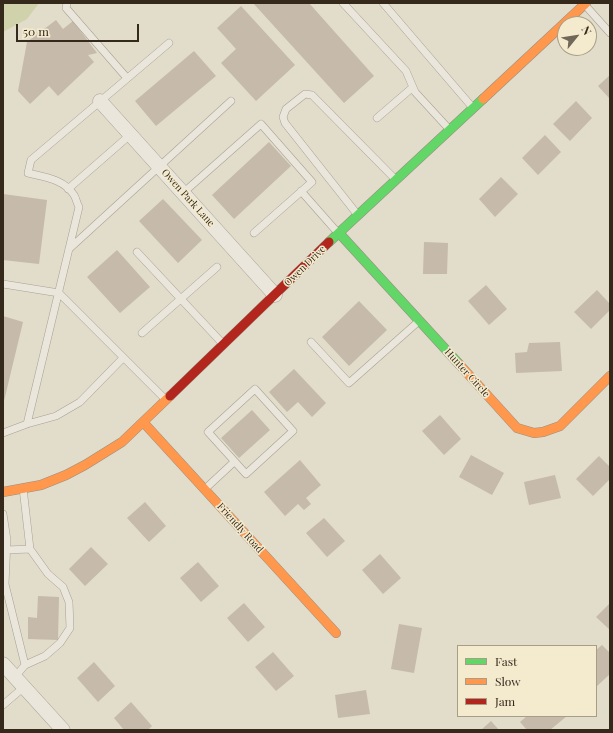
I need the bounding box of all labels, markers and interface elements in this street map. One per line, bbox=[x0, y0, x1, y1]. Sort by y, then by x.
scale bar bbox=[18, 16, 141, 42]
north arrow bbox=[557, 16, 597, 56]
text: 50 m bbox=[23, 23, 49, 39]
text: N bbox=[578, 23, 595, 37]
street label: Owen Park Lane bbox=[159, 167, 217, 229]
street label: Owen Drive bbox=[282, 243, 328, 289]
street label: Hunter Circle bbox=[442, 346, 492, 400]
street label: Friendly Road bbox=[214, 501, 266, 555]
legend bbox=[457, 645, 597, 717]
text: Fast bbox=[495, 653, 517, 669]
text: Slow bbox=[495, 673, 521, 689]
text: Jam bbox=[495, 693, 515, 709]

